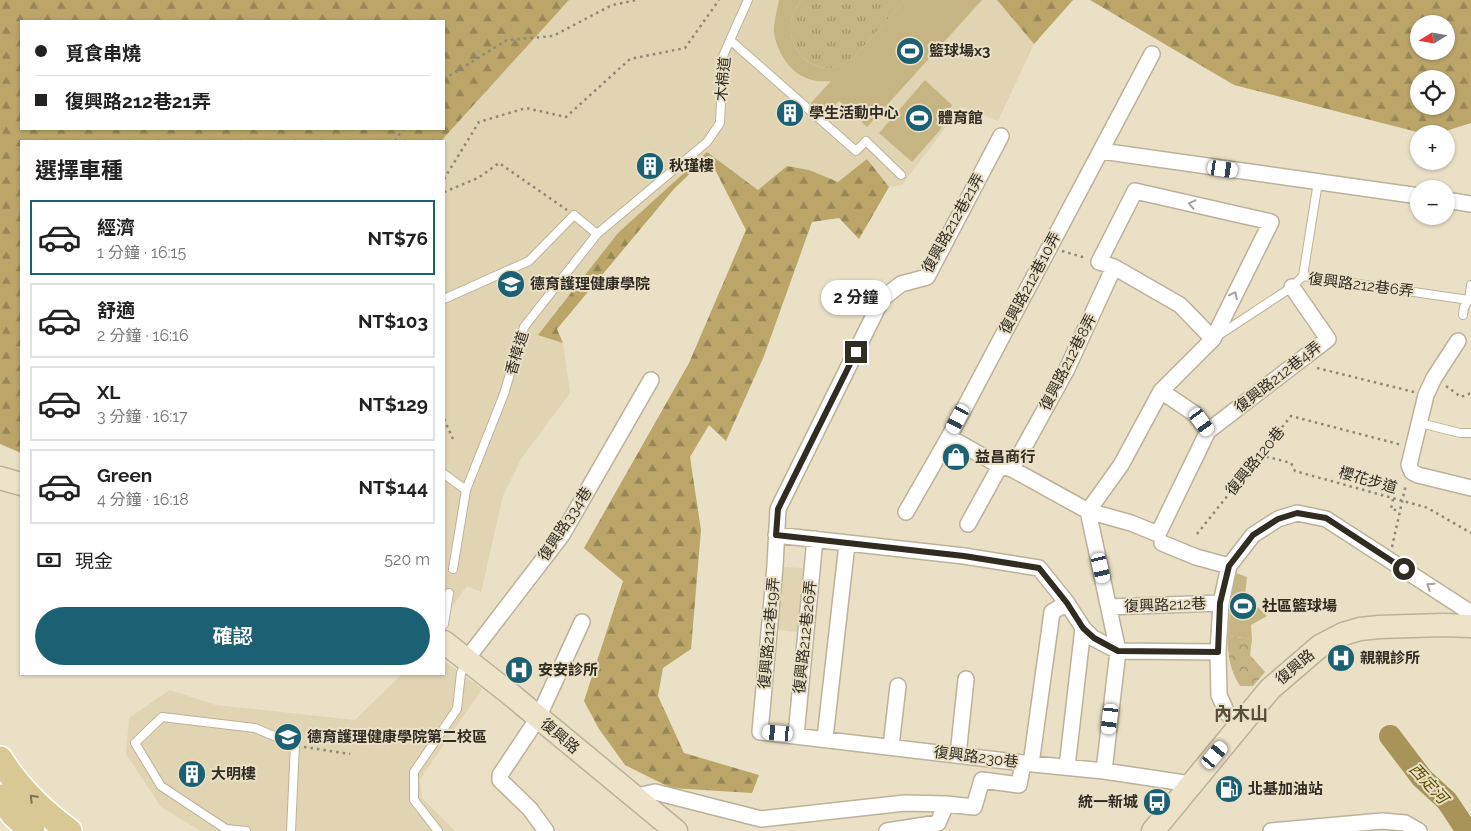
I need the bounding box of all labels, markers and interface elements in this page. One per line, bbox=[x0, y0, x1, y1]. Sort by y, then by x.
north arrow bbox=[1410, 15, 1455, 60]
map controls bbox=[1410, 15, 1455, 225]
sports icon: 籃球場x3 bbox=[895, 36, 925, 66]
text: 覓食串燒 bbox=[65, 42, 141, 64]
place label: 籃球場x3 bbox=[929, 42, 990, 60]
street label: 木棉道 bbox=[712, 56, 734, 102]
button: locate bbox=[1410, 70, 1455, 115]
text: 復興路212巷21弄 bbox=[65, 90, 211, 112]
building icon: 學生活動中心 bbox=[775, 98, 805, 128]
sports icon: 體育館 bbox=[904, 103, 934, 133]
place label: 學生活動中心 bbox=[809, 104, 899, 122]
place label: 體育館 bbox=[938, 109, 983, 127]
button: + bbox=[1410, 125, 1455, 170]
building icon: 秋瑾樓 bbox=[635, 151, 665, 181]
text: 選擇車種 bbox=[35, 157, 123, 183]
place label: 秋瑾樓 bbox=[669, 157, 714, 175]
car bbox=[1207, 159, 1238, 179]
street label: 復興路212巷21弄 bbox=[918, 170, 988, 276]
button: − bbox=[1410, 180, 1455, 225]
one-way arrow bbox=[1188, 199, 1197, 210]
icon: car bbox=[37, 215, 82, 260]
text: 經濟 bbox=[97, 216, 135, 238]
text: NT$76 bbox=[368, 227, 428, 249]
street label: 復興路212巷10弄 bbox=[996, 229, 1064, 337]
text: 1 分鐘 · 16:15 bbox=[97, 243, 186, 262]
school or university icon: 德育護理健康學院 bbox=[496, 269, 526, 299]
street label: 復興路212巷6弄 bbox=[1307, 270, 1415, 300]
place label: 德育護理健康學院 bbox=[530, 275, 650, 293]
callout: 2 分鐘 bbox=[821, 280, 891, 314]
text: 2 分鐘 bbox=[834, 288, 878, 307]
one-way arrow bbox=[1228, 292, 1238, 301]
icon: car bbox=[37, 298, 82, 343]
text: 舒適 bbox=[97, 299, 135, 321]
text: NT$103 bbox=[358, 310, 428, 332]
street label: 復興路212巷8弄 bbox=[1036, 311, 1100, 413]
text: 2 分鐘 · 16:16 bbox=[97, 326, 189, 345]
street label: 香樟道 bbox=[502, 329, 532, 377]
street label: 復興路212巷4弄 bbox=[1231, 338, 1325, 416]
route end bbox=[845, 341, 867, 363]
icon: car bbox=[37, 381, 82, 426]
text: XL bbox=[97, 381, 120, 403]
text: NT$129 bbox=[358, 393, 428, 415]
car bbox=[944, 402, 971, 436]
car bbox=[1187, 405, 1216, 439]
text: 3 分鐘 · 16:17 bbox=[97, 407, 188, 426]
street label: 復興路120巷 bbox=[1222, 423, 1288, 499]
shop icon: 益昌商行 bbox=[941, 442, 971, 472]
place label: 益昌商行 bbox=[975, 448, 1035, 466]
street label: 櫻花步道 bbox=[1337, 463, 1399, 497]
icon: car bbox=[37, 464, 82, 509]
text: Green bbox=[97, 464, 152, 486]
text: NT$144 bbox=[359, 476, 428, 498]
street label: 復興路334巷 bbox=[535, 484, 595, 564]
text: 4 分鐘 · 16:18 bbox=[97, 490, 189, 509]
icon: cash bbox=[35, 546, 63, 574]
text: 現金 bbox=[75, 550, 113, 572]
text: 520 m bbox=[384, 550, 430, 569]
car bbox=[1090, 552, 1111, 584]
route start bbox=[1393, 558, 1415, 580]
street label: 復興路212巷19弄 bbox=[755, 576, 783, 690]
street label: 復興路212巷26弄 bbox=[790, 579, 820, 695]
one-way arrow bbox=[1426, 583, 1436, 592]
sports icon: 社區籃球場 bbox=[1228, 591, 1258, 621]
street label: 復興路212巷 bbox=[1124, 595, 1206, 615]
place label: 社區籃球場 bbox=[1262, 597, 1337, 615]
button: 確認 bbox=[35, 607, 430, 665]
hospital icon: 親親診所 bbox=[1326, 643, 1356, 673]
street label: 復興路 bbox=[1272, 646, 1318, 688]
place label: 親親診所 bbox=[1360, 649, 1420, 667]
hospital icon: 安安診所 bbox=[504, 655, 534, 685]
place label: 安安診所 bbox=[538, 661, 598, 679]
car bbox=[1100, 703, 1119, 735]
district label: 內木山 bbox=[1214, 703, 1268, 724]
street label: 復興路 bbox=[537, 715, 583, 757]
school or university icon: 德育護理健康學院第二校區 bbox=[273, 722, 303, 752]
car bbox=[762, 724, 793, 742]
place label: 德育護理健康學院第二校區 bbox=[307, 728, 487, 746]
car bbox=[1199, 739, 1230, 771]
street label: 復興路230巷 bbox=[933, 743, 1019, 771]
building icon: 大明樓 bbox=[177, 759, 207, 789]
water label: 西定河 bbox=[1405, 759, 1454, 810]
place label: 大明樓 bbox=[211, 765, 256, 783]
fuel station icon: 北基加油站 bbox=[1214, 774, 1244, 804]
place label: 北基加油站 bbox=[1248, 780, 1323, 798]
bus stop icon: 統一新城 bbox=[1142, 787, 1172, 817]
place label: 統一新城 bbox=[1078, 793, 1138, 811]
one-way arrow bbox=[29, 795, 38, 804]

